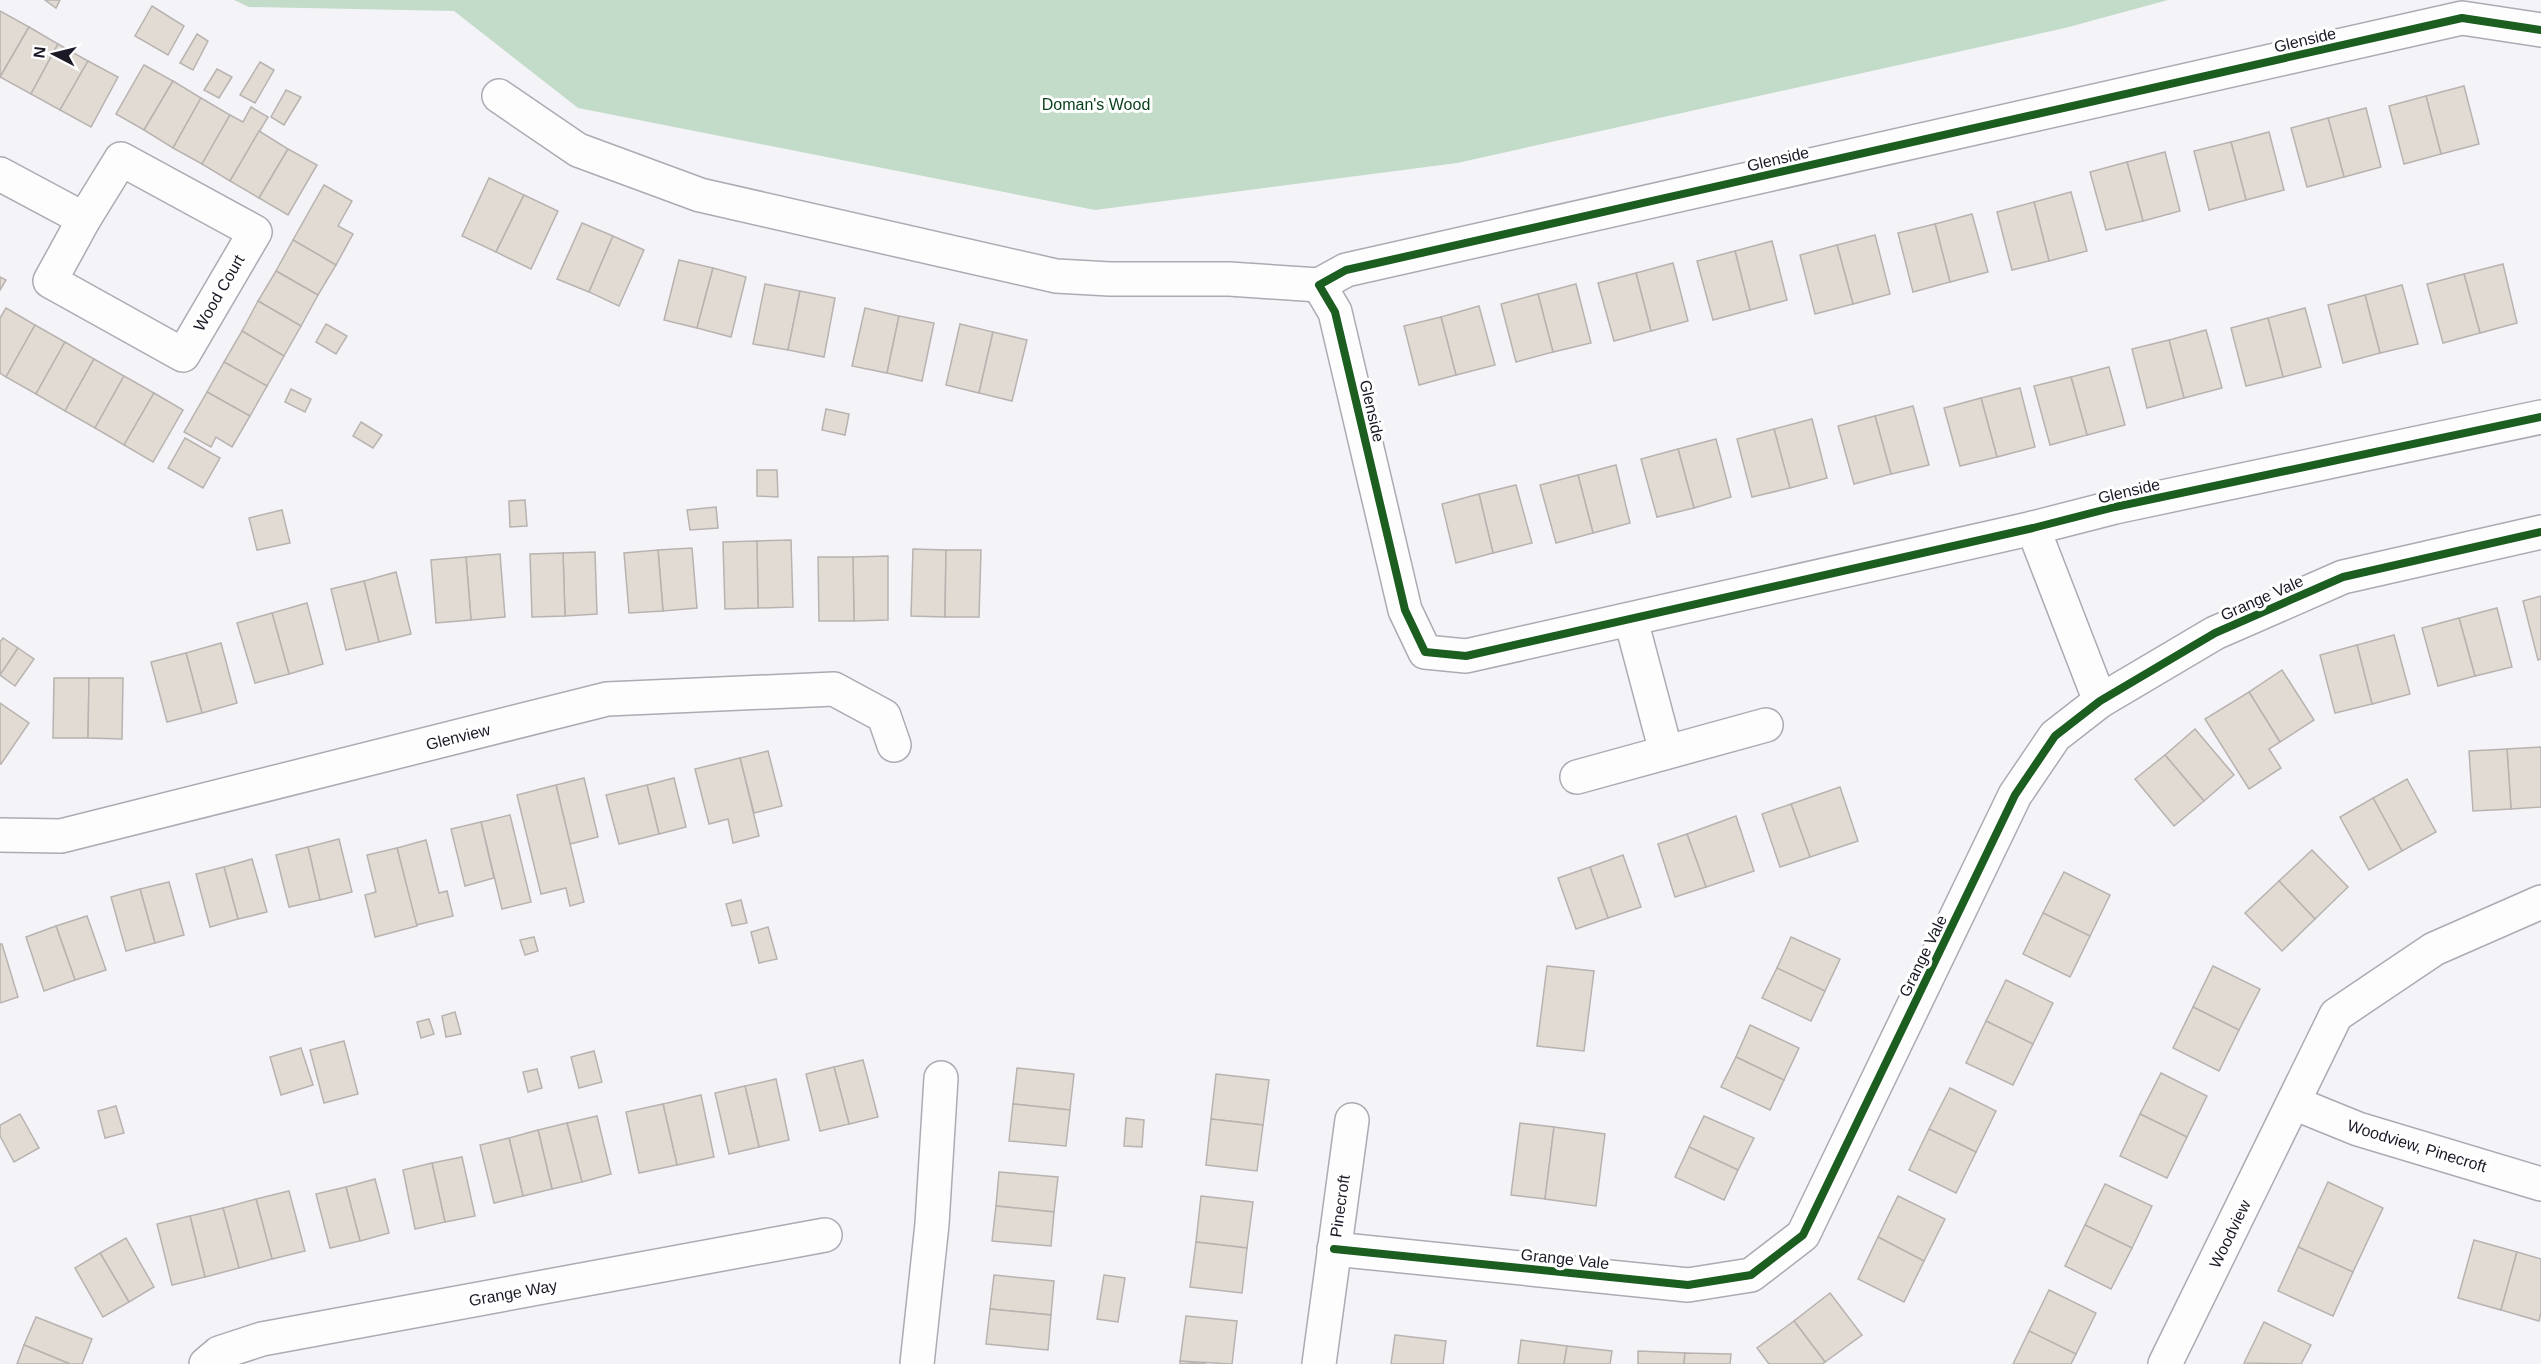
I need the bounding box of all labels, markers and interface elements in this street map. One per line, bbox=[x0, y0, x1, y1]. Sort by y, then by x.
north arrow bbox=[24, 24, 84, 84]
street label: Glenside bbox=[2272, 25, 2338, 55]
text: N bbox=[30, 45, 49, 59]
park label: Doman's Wood bbox=[1042, 96, 1150, 113]
street label: Glenside bbox=[1745, 144, 1811, 174]
street label: Wood Court bbox=[190, 251, 248, 334]
street label: Glenside bbox=[1357, 378, 1387, 444]
street label: Glenside bbox=[2096, 476, 2162, 506]
street label: Grange Vale bbox=[2218, 572, 2306, 624]
street label: Glenview bbox=[424, 721, 492, 753]
street label: Grange Vale bbox=[1896, 912, 1950, 1000]
street label: Woodview, Pinecroft bbox=[2345, 1117, 2489, 1175]
street label: Pinecroft bbox=[1327, 1173, 1353, 1238]
street label: Woodview bbox=[2206, 1197, 2254, 1271]
street label: Grange Vale bbox=[1520, 1246, 1610, 1272]
street label: Grange Way bbox=[468, 1277, 558, 1309]

